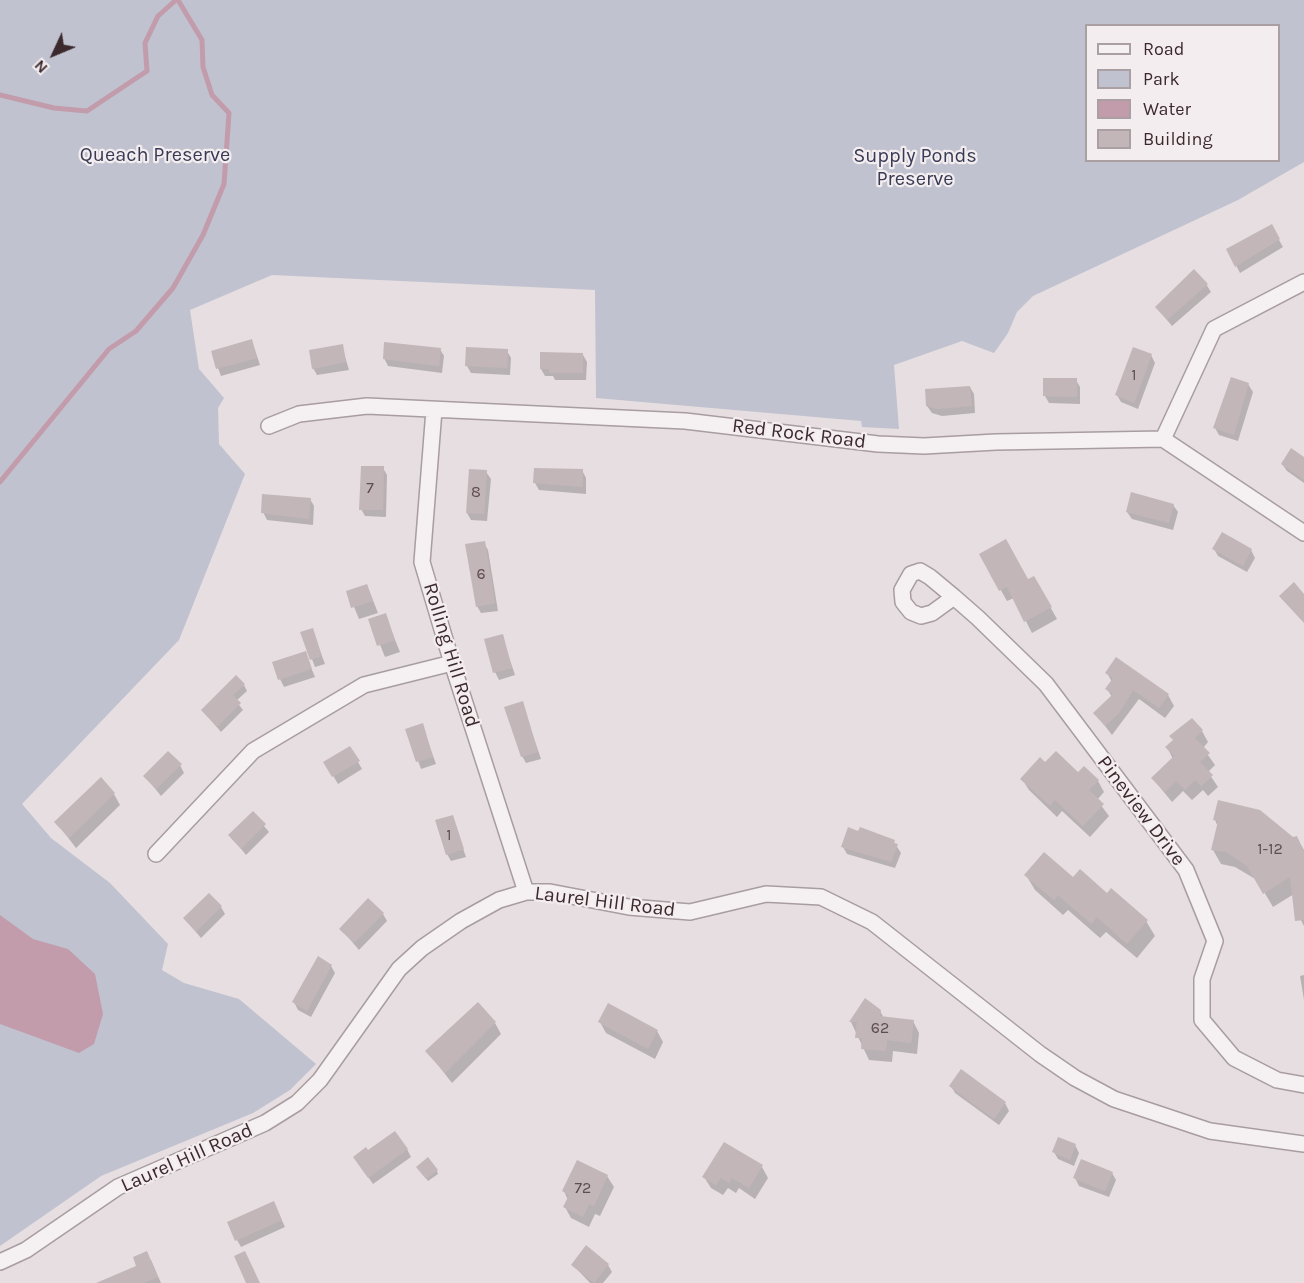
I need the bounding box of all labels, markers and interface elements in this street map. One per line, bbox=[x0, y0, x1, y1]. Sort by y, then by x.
north arrow bbox=[24, 24, 84, 84]
legend bbox=[1085, 24, 1280, 162]
text: Road bbox=[1143, 38, 1184, 60]
text: N bbox=[30, 56, 52, 78]
text: Park bbox=[1143, 68, 1180, 90]
text: Water bbox=[1143, 98, 1191, 120]
text: Building bbox=[1143, 128, 1213, 150]
park label: Queach Preserve bbox=[80, 143, 230, 167]
park label: Supply Ponds Preserve bbox=[853, 144, 977, 191]
house number: 1 bbox=[1131, 365, 1137, 385]
street label: Red Rock Road bbox=[731, 414, 867, 454]
house number: 7 bbox=[366, 478, 374, 498]
house number: 8 bbox=[471, 482, 481, 502]
house number: 6 bbox=[476, 564, 486, 584]
street label: Rolling Hill Road bbox=[418, 580, 484, 730]
street label: Pineview Drive bbox=[1092, 751, 1190, 871]
house number: 1 bbox=[446, 825, 452, 845]
house number: 1-12 bbox=[1257, 839, 1283, 859]
street label: Laurel Hill Road bbox=[533, 881, 677, 923]
house number: 62 bbox=[871, 1018, 889, 1038]
street label: Laurel Hill Road bbox=[117, 1118, 257, 1198]
house number: 72 bbox=[575, 1178, 591, 1198]

